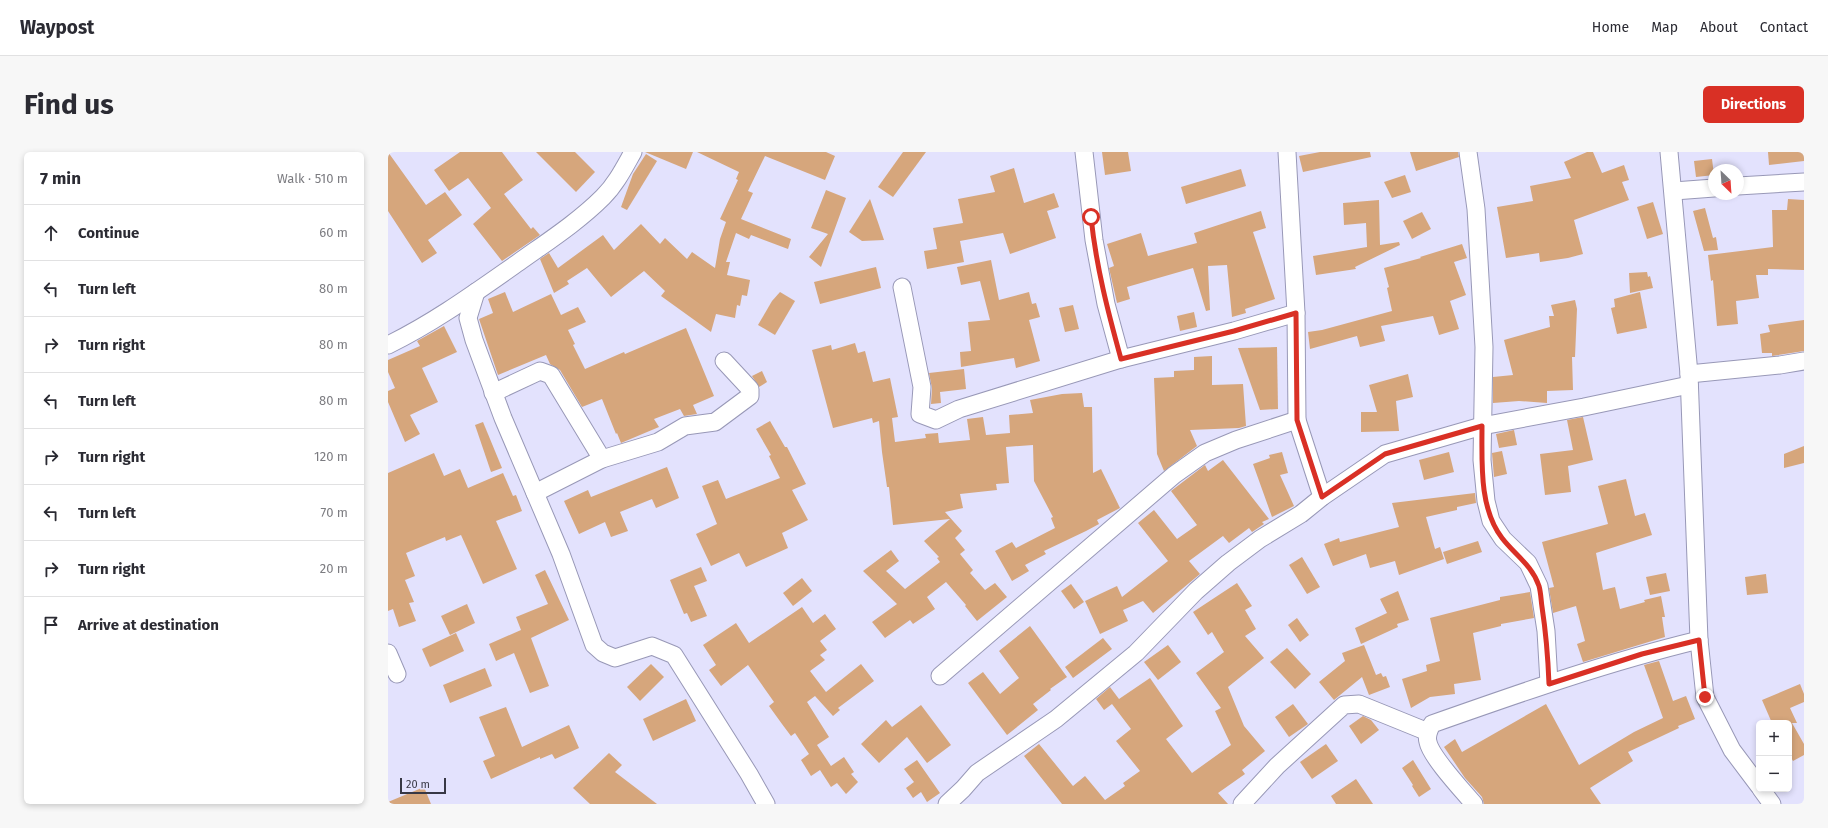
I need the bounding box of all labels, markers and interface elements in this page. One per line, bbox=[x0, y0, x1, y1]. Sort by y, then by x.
text: Waypost bbox=[20, 16, 94, 39]
text: Home bbox=[1592, 19, 1629, 36]
text: Map bbox=[1651, 19, 1678, 36]
text: About bbox=[1700, 19, 1738, 36]
text: Contact bbox=[1760, 19, 1808, 36]
button: Directions bbox=[1703, 86, 1804, 123]
text: Find us bbox=[24, 88, 114, 121]
north arrow bbox=[1708, 164, 1744, 200]
text: 7 min bbox=[40, 168, 81, 189]
text: Walk · 510 m bbox=[277, 171, 348, 186]
route start bbox=[1082, 208, 1100, 226]
icon: ahead bbox=[40, 222, 62, 244]
text: Continue bbox=[78, 224, 139, 242]
text: 60 m bbox=[319, 225, 348, 240]
icon: left bbox=[40, 278, 62, 300]
text: Turn left bbox=[78, 280, 136, 298]
text: 80 m bbox=[319, 281, 348, 296]
icon: right bbox=[40, 334, 62, 356]
text: Turn right bbox=[78, 336, 145, 354]
text: 80 m bbox=[319, 337, 348, 352]
icon: left bbox=[40, 390, 62, 412]
text: Turn left bbox=[78, 392, 136, 410]
text: 80 m bbox=[319, 393, 348, 408]
icon: right bbox=[40, 446, 62, 468]
text: Turn right bbox=[78, 448, 145, 466]
text: 120 m bbox=[314, 449, 348, 464]
icon: left bbox=[40, 502, 62, 524]
text: Turn left bbox=[78, 504, 136, 522]
text: 70 m bbox=[321, 505, 348, 520]
icon: right bbox=[40, 558, 62, 580]
text: Turn right bbox=[78, 560, 145, 578]
text: 20 m bbox=[320, 561, 348, 576]
icon: arrive bbox=[40, 614, 62, 636]
text: Arrive at destination bbox=[78, 616, 219, 634]
route end bbox=[1696, 688, 1714, 706]
map controls bbox=[1756, 720, 1792, 792]
button: + bbox=[1756, 720, 1792, 756]
button: − bbox=[1756, 756, 1792, 792]
scale bar bbox=[400, 776, 446, 795]
text: 20 m bbox=[406, 778, 430, 791]

